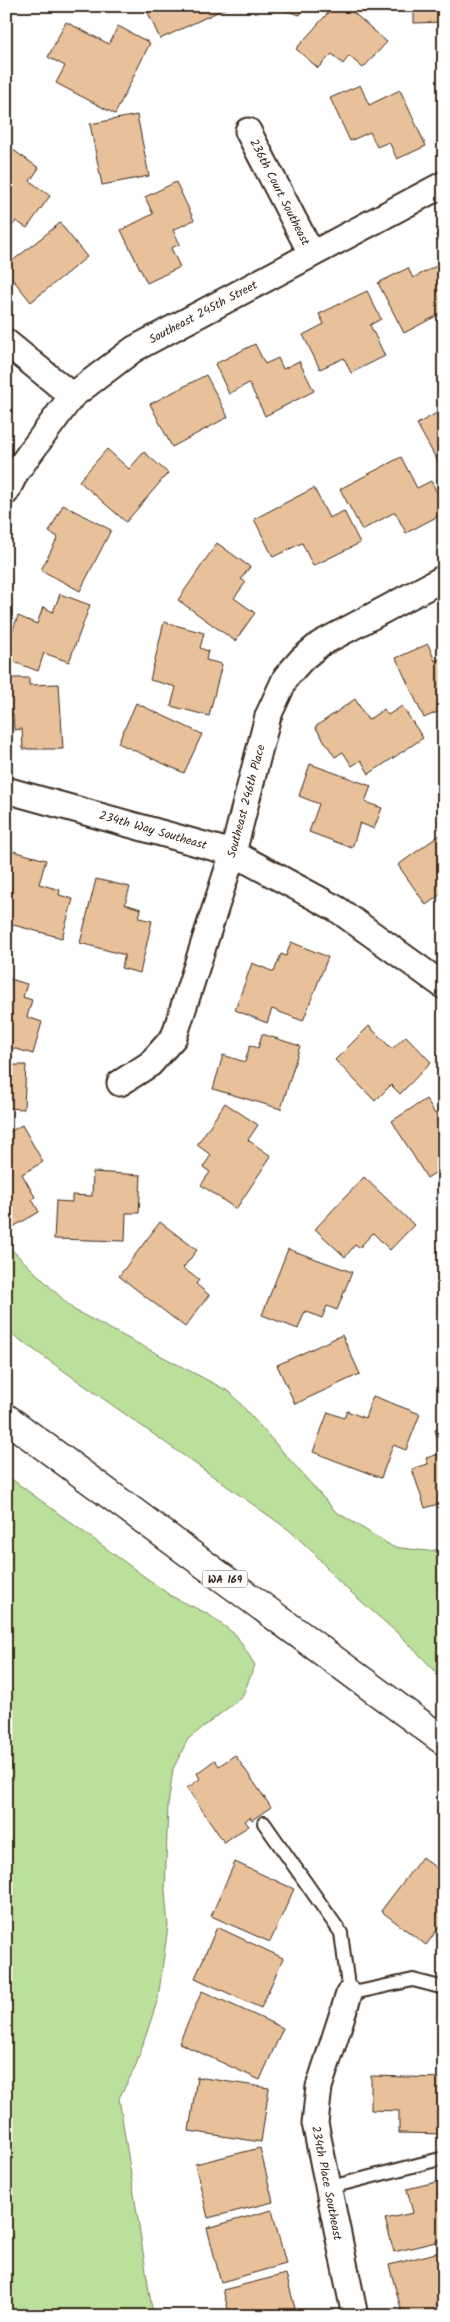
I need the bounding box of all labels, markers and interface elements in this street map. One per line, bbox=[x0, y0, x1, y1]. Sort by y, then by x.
street label: 236th Court Southeast bbox=[244, 135, 315, 249]
street label: Southeast 245th Street bbox=[146, 276, 261, 349]
street label: Southeast 246th Place bbox=[222, 742, 271, 860]
street label: 234th Way Southeast bbox=[97, 806, 209, 855]
road number: WA 169 bbox=[202, 1570, 248, 1588]
street label: 234th Place Southeast bbox=[306, 2124, 347, 2242]

